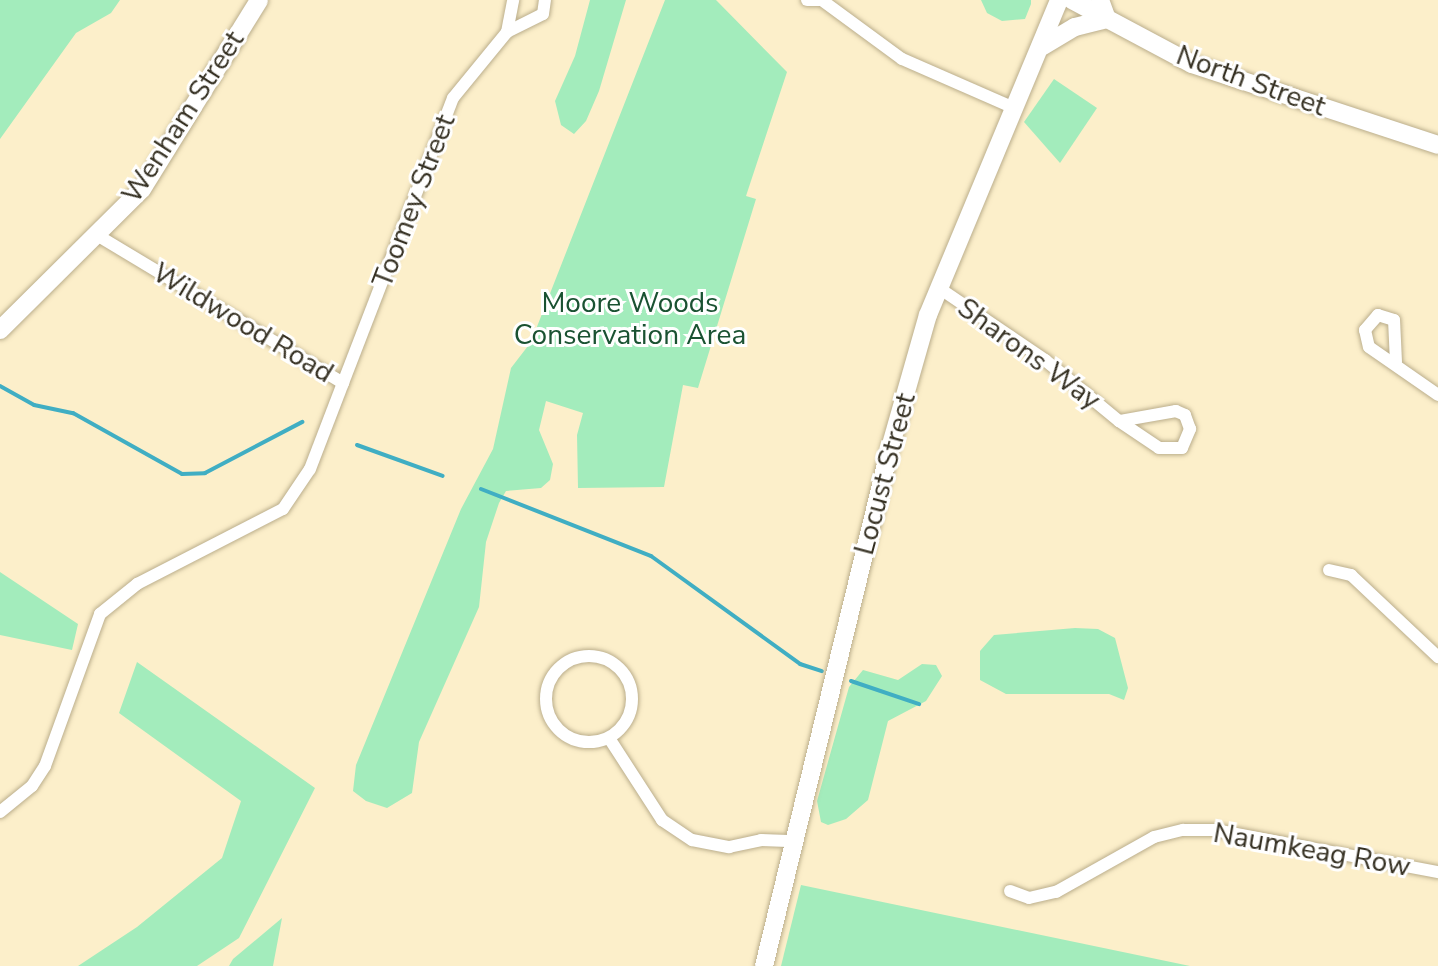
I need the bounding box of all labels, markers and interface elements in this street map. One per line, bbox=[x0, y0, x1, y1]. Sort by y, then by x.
street label: Wenham Street bbox=[115, 25, 251, 209]
street label: North Street bbox=[1172, 38, 1330, 124]
street label: Toomey Street bbox=[366, 110, 462, 292]
street label: Wildwood Road bbox=[147, 256, 339, 390]
park label: Moore Woods Conservation Area bbox=[514, 286, 746, 352]
street label: Sharons Way bbox=[951, 291, 1107, 417]
street label: Locust Street bbox=[847, 389, 923, 559]
street label: Naumkeag Row bbox=[1211, 816, 1413, 884]

